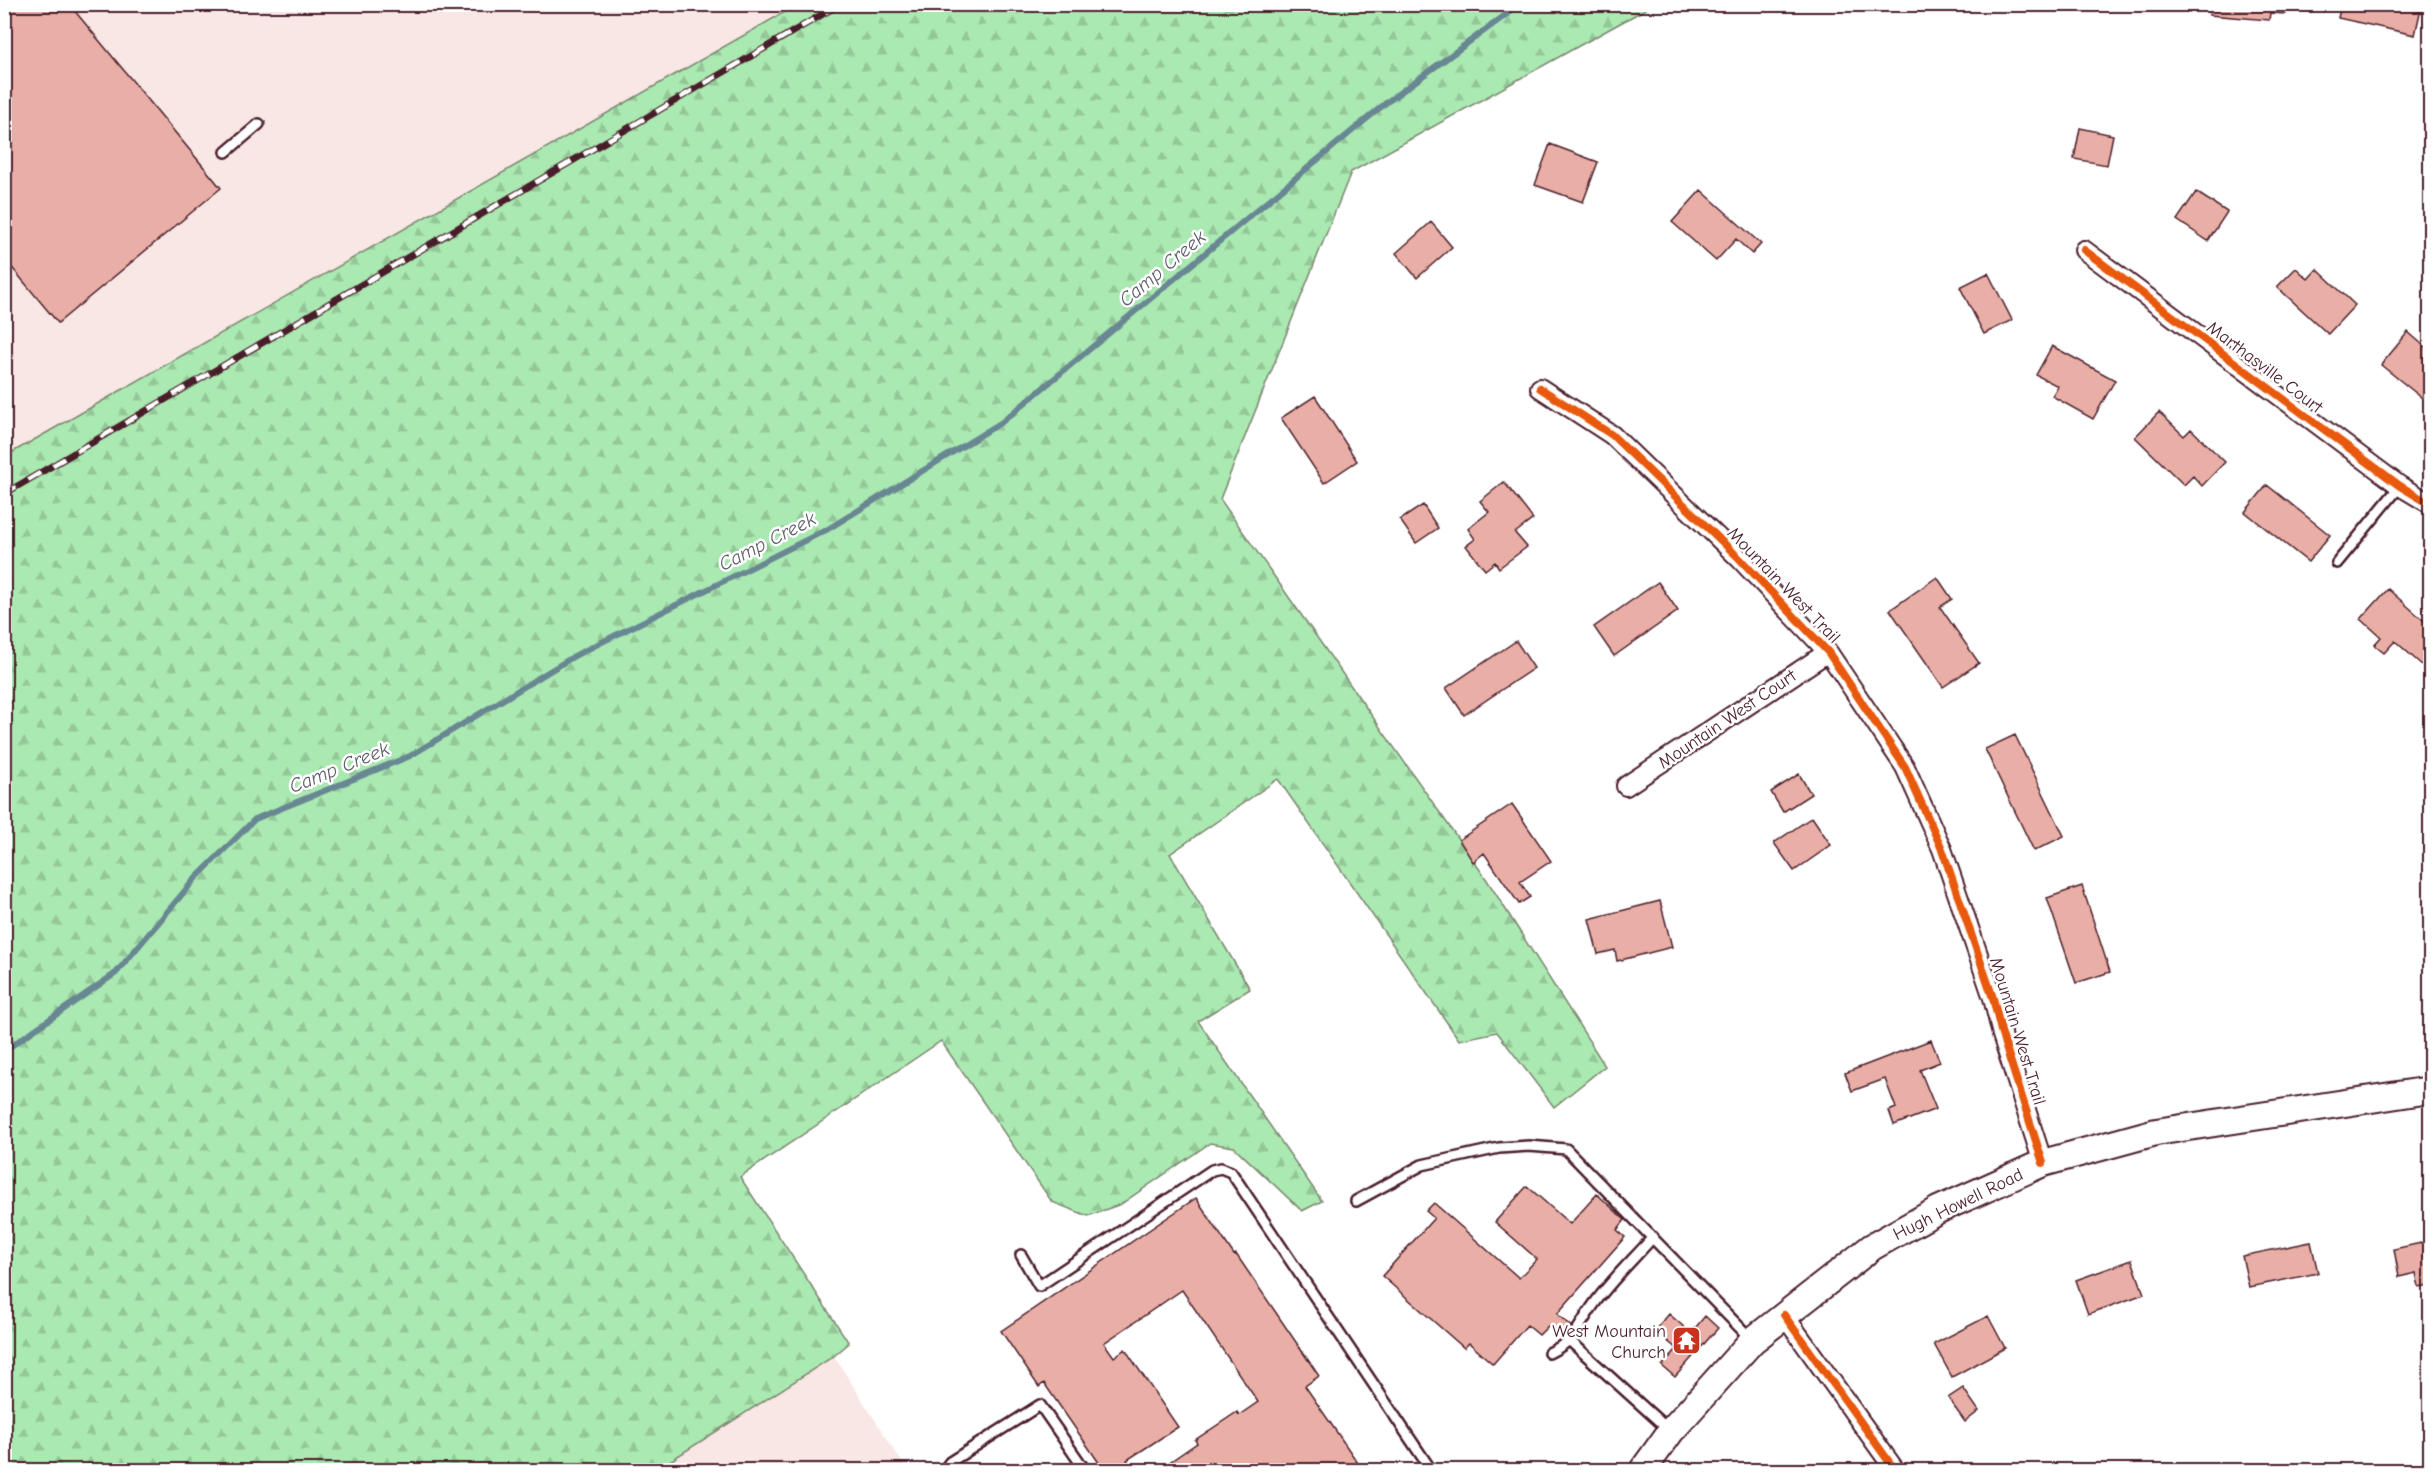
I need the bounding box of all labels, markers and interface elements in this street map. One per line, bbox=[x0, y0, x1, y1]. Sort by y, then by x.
water label: Camp Creek bbox=[1114, 225, 1211, 311]
street label: Marthasville Court bbox=[2203, 317, 2327, 418]
water label: Camp Creek bbox=[715, 507, 820, 576]
street label: Mountain West Trail bbox=[1723, 523, 1844, 648]
street label: Mountain West Court bbox=[1654, 665, 1801, 773]
water label: Camp Creek bbox=[286, 737, 393, 798]
street label: Mountain West Trail bbox=[1985, 955, 2050, 1108]
street label: Hugh Howell Road bbox=[1890, 1164, 2027, 1245]
place label: West Mountain Church bbox=[1552, 1321, 1666, 1363]
temple icon: West Mountain Church bbox=[1671, 1325, 1703, 1357]

